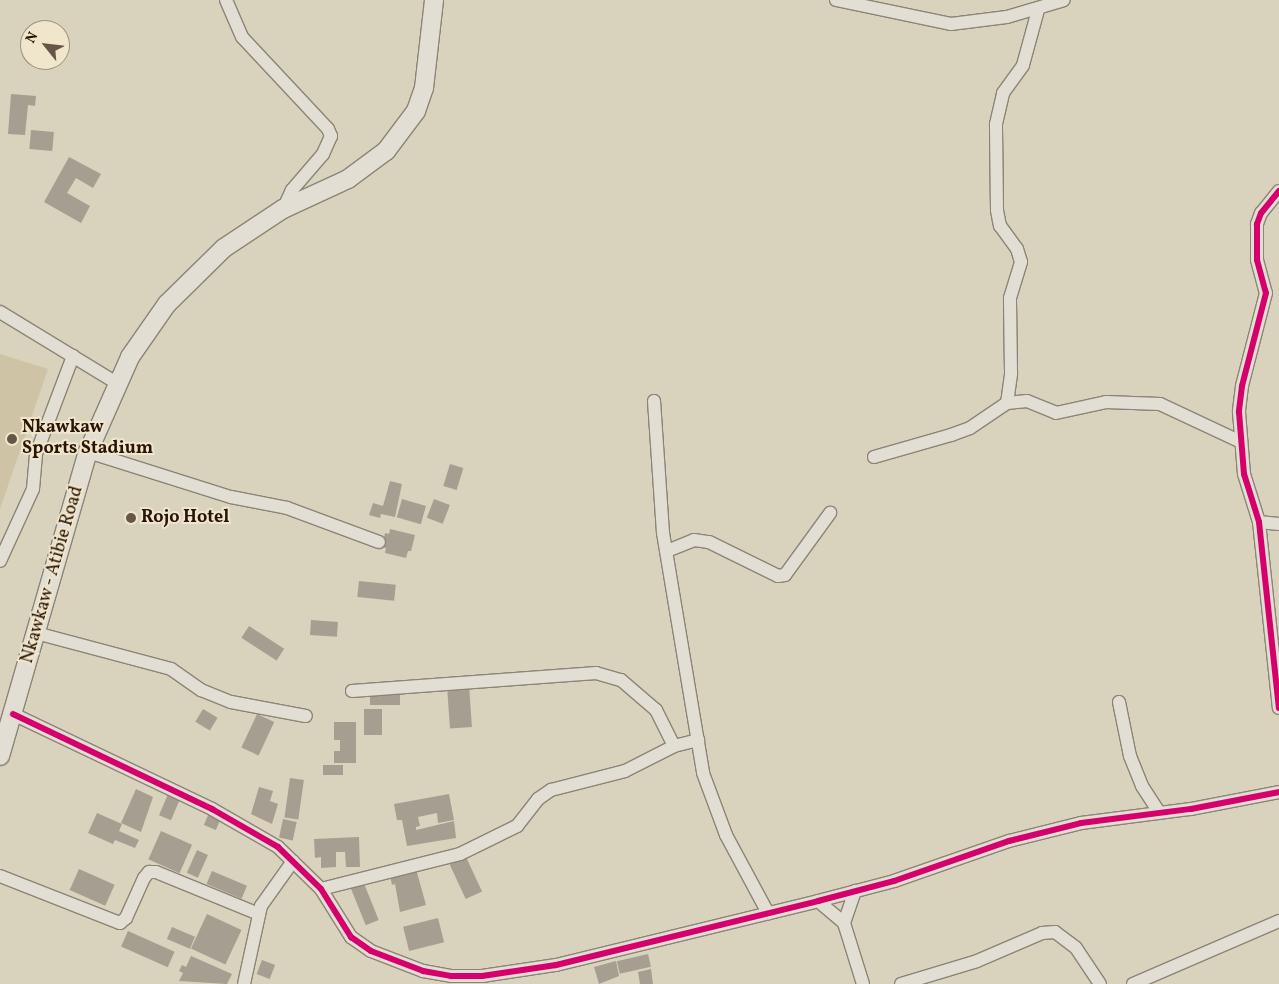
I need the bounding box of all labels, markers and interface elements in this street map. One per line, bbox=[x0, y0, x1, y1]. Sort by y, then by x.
north arrow bbox=[20, 20, 70, 70]
text: N bbox=[22, 29, 43, 47]
place label: Nkawkaw Sports Stadium bbox=[22, 418, 153, 460]
marker: Nkawkaw Sports Stadium bbox=[6, 433, 18, 445]
street label: Nkawkaw - Atibie Road bbox=[17, 483, 89, 667]
place label: Rojo Hotel bbox=[141, 507, 229, 529]
marker: Rojo Hotel bbox=[125, 512, 137, 524]

